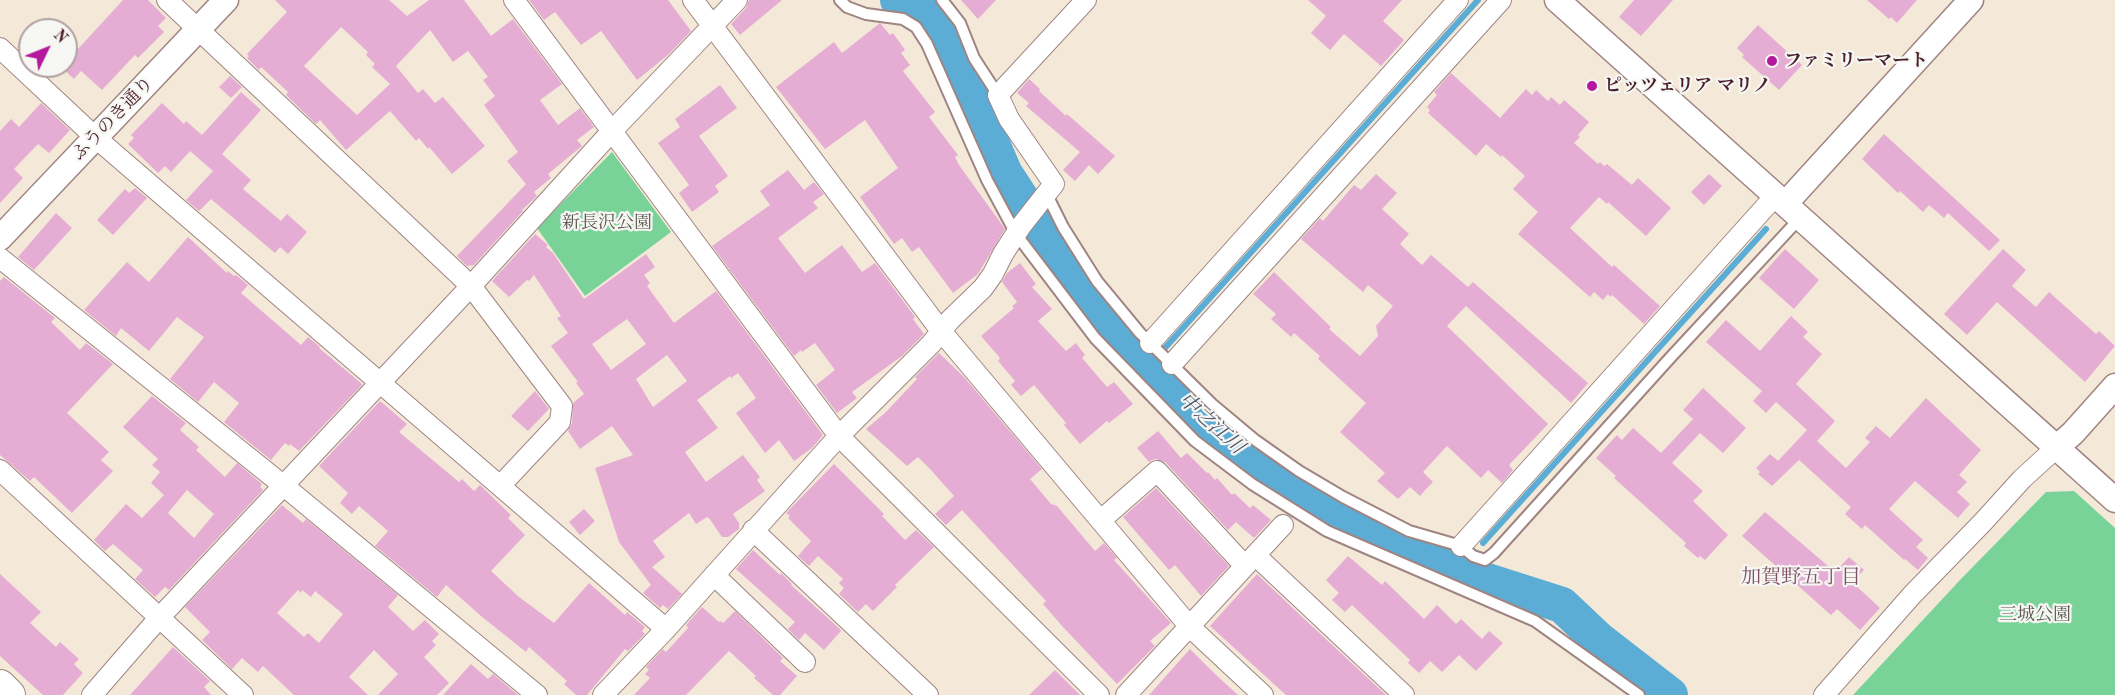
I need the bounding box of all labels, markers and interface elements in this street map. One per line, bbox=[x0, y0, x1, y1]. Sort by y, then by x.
north arrow bbox=[18, 18, 78, 78]
text: N bbox=[50, 27, 70, 47]
place label: ファミリーマート bbox=[1784, 50, 1928, 72]
marker: ファミリーマート bbox=[1765, 54, 1779, 68]
street label: ふうのき通り bbox=[68, 73, 158, 165]
place label: ピッツェリア マリノ bbox=[1604, 75, 1771, 97]
marker: ピッツェリア マリノ bbox=[1585, 79, 1599, 93]
park label: 新長沢公園 bbox=[562, 212, 652, 234]
water label: 中之江川 bbox=[1173, 388, 1249, 460]
district label: 加賀野五丁目 bbox=[1741, 566, 1861, 590]
park label: 三城公園 bbox=[1999, 604, 2071, 626]

